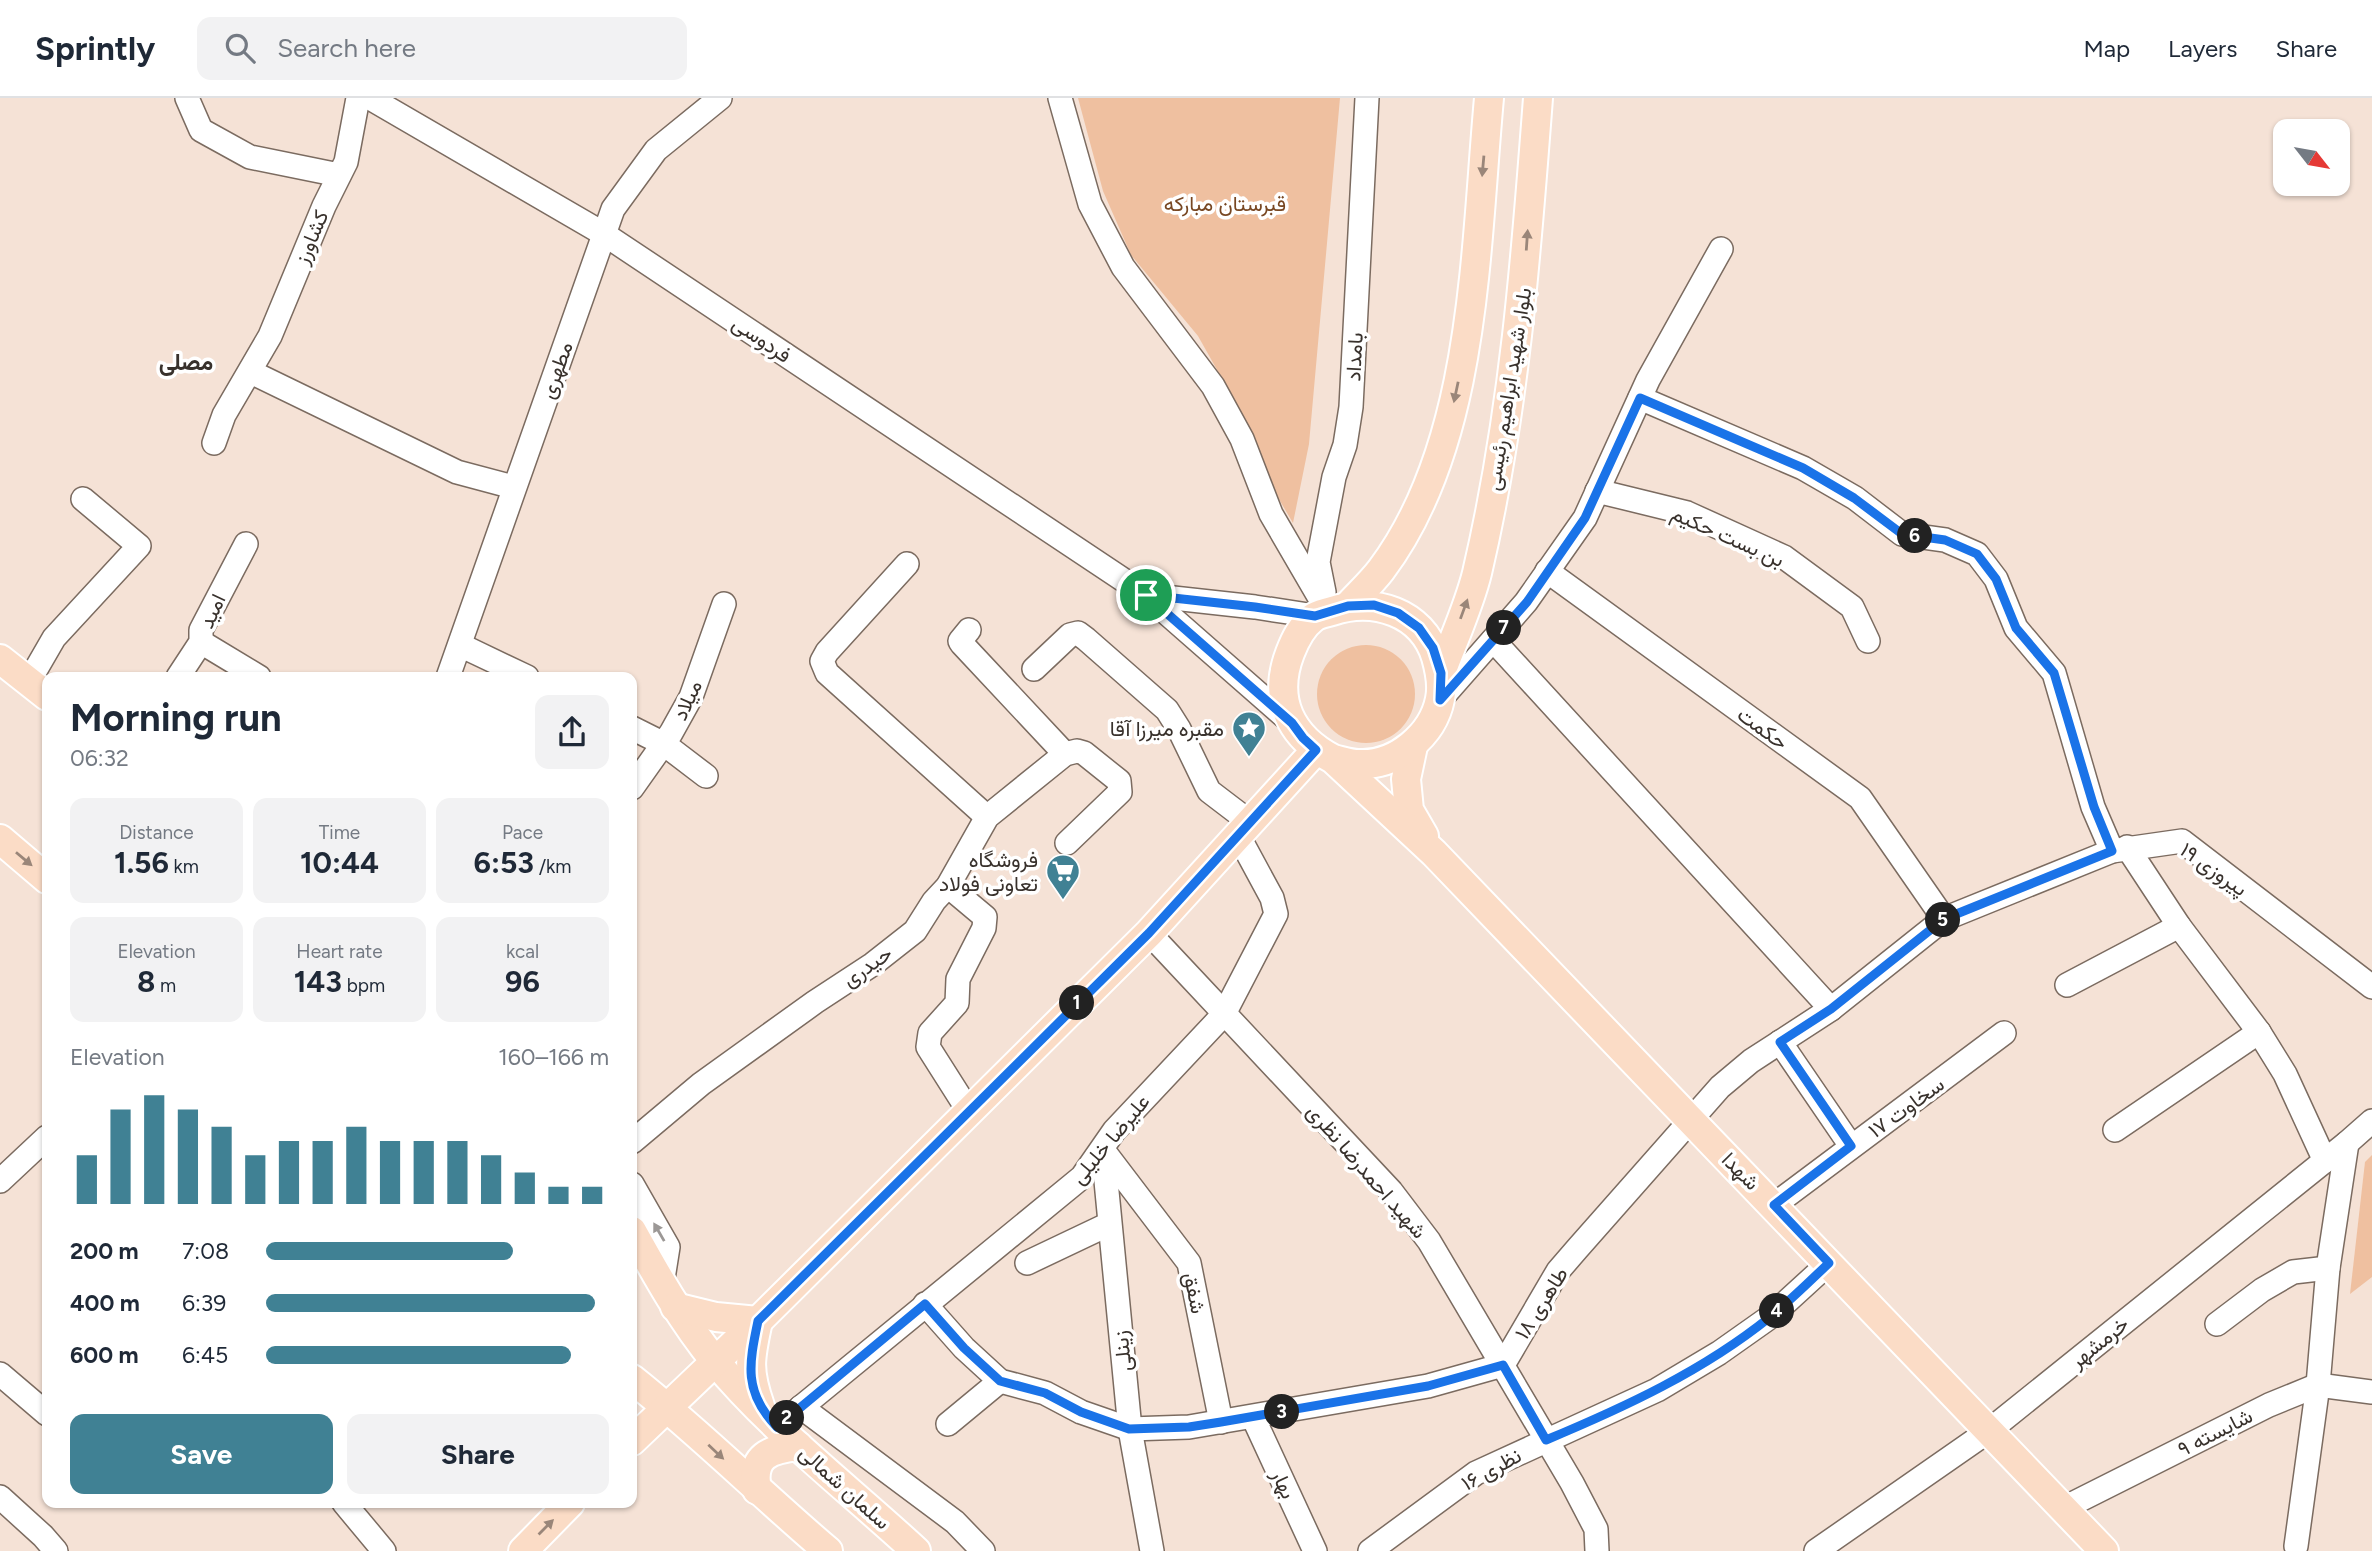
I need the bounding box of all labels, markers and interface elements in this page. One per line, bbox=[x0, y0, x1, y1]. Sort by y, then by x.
search box bbox=[197, 17, 687, 80]
text: Sprintly bbox=[35, 29, 155, 68]
icon: search bbox=[221, 29, 259, 67]
text: Search here bbox=[277, 32, 416, 64]
text: Map bbox=[2083, 34, 2130, 63]
text: Layers bbox=[2168, 34, 2237, 63]
text: Share bbox=[2275, 34, 2337, 63]
north arrow bbox=[2273, 119, 2350, 196]
map controls bbox=[2273, 119, 2350, 196]
one-way arrow bbox=[1477, 155, 1488, 177]
park label: قبرستان مبارکه bbox=[1164, 191, 1286, 217]
street label: کشاورز bbox=[288, 206, 334, 269]
one-way arrow bbox=[1522, 229, 1533, 251]
street label: بلوار شهید ابراهیم رئیسی bbox=[1480, 286, 1538, 492]
street label: فردوسی bbox=[727, 310, 796, 369]
street label: بامداد bbox=[1340, 332, 1368, 382]
street label: مطهری bbox=[534, 338, 579, 402]
district label: مصلی bbox=[159, 348, 213, 376]
one-way arrow bbox=[1451, 381, 1462, 403]
street label: بن بست حکیم bbox=[1667, 500, 1788, 574]
pin: 6 bbox=[1898, 518, 1932, 554]
text: 6 bbox=[1909, 524, 1920, 547]
pin bbox=[1116, 565, 1176, 625]
icon: arrive bbox=[1127, 576, 1165, 614]
street label: امید bbox=[193, 590, 231, 632]
one-way arrow bbox=[1459, 598, 1470, 619]
pin: 7 bbox=[1486, 610, 1522, 646]
text: 7 bbox=[1498, 616, 1509, 639]
street label: میلاد bbox=[667, 676, 707, 724]
text: Morning run bbox=[70, 695, 282, 741]
button: share bbox=[535, 695, 609, 769]
street label: حکمت bbox=[1733, 701, 1793, 755]
place icon: مقبره میرزا آقا bbox=[1230, 709, 1268, 758]
place label: مقبره میرزا آقا bbox=[1110, 716, 1224, 742]
text: 06:32 bbox=[70, 744, 129, 772]
text: Distance bbox=[119, 821, 194, 844]
text: Time bbox=[319, 821, 360, 844]
text: Pace bbox=[502, 821, 543, 844]
street label: پیروزی ۱۹ bbox=[2175, 837, 2252, 903]
text: 1.56 bbox=[114, 844, 169, 881]
text: 10:44 bbox=[300, 844, 379, 881]
text: 6:53 bbox=[473, 844, 534, 881]
place label: فروشگاه تعاونی فولاد bbox=[939, 847, 1038, 897]
one-way arrow bbox=[15, 851, 32, 866]
supermarket icon: فروشگاه تعاونی فولاد bbox=[1044, 852, 1082, 901]
text: km bbox=[169, 855, 199, 878]
text: /km bbox=[534, 855, 572, 878]
pin: 5 bbox=[1926, 902, 1960, 938]
text: 5 bbox=[1937, 908, 1948, 931]
text: Elevation bbox=[117, 940, 196, 963]
text: Heart rate bbox=[296, 940, 383, 963]
text: kcal bbox=[506, 940, 539, 963]
street label: حیدری bbox=[837, 940, 897, 993]
text: 8 bbox=[137, 963, 155, 1000]
text: 143 bbox=[294, 963, 342, 1000]
text: 96 bbox=[505, 963, 540, 1000]
text: m bbox=[155, 974, 176, 997]
text: bpm bbox=[342, 974, 385, 997]
pin: 1 bbox=[1060, 986, 1094, 1020]
text: 1 bbox=[1072, 991, 1081, 1014]
text: Elevation bbox=[70, 1043, 165, 1071]
text: 160–166 m bbox=[498, 1043, 609, 1071]
street label: سخاوت ۱۷ bbox=[1863, 1071, 1949, 1144]
street label: علیرضا خلیلی bbox=[1065, 1089, 1155, 1190]
street label: شهید احمدرضا نظری bbox=[1301, 1099, 1432, 1244]
street label: شهدا bbox=[1716, 1147, 1765, 1196]
one-way arrow bbox=[653, 1222, 665, 1242]
text: 200 m bbox=[70, 1237, 139, 1265]
text: 7:08 bbox=[182, 1237, 229, 1265]
street label: طاهری ۱۸ bbox=[1509, 1262, 1574, 1344]
street label: شفق bbox=[1179, 1270, 1211, 1316]
text: 400 m bbox=[70, 1289, 140, 1317]
text: 6:39 bbox=[182, 1289, 226, 1317]
pin: 4 bbox=[1760, 1294, 1795, 1328]
text: 4 bbox=[1770, 1299, 1783, 1322]
street label: خرمشهر bbox=[2064, 1311, 2134, 1375]
street label: زینلی bbox=[1107, 1329, 1138, 1373]
text: 600 m bbox=[70, 1341, 139, 1369]
text: 6:45 bbox=[182, 1341, 228, 1369]
pin: 3 bbox=[1264, 1394, 1300, 1430]
pin: 2 bbox=[770, 1400, 804, 1436]
text: 3 bbox=[1276, 1400, 1287, 1423]
street label: شایسته ۹ bbox=[2173, 1403, 2257, 1461]
text: 2 bbox=[781, 1406, 792, 1429]
button: Save bbox=[70, 1414, 333, 1494]
button: Share bbox=[347, 1414, 609, 1494]
street label: سلمان شمالی bbox=[794, 1440, 896, 1534]
street label: نظری ۱۶ bbox=[1457, 1442, 1526, 1496]
one-way arrow bbox=[707, 1444, 725, 1460]
street label: بهار bbox=[1265, 1465, 1302, 1503]
one-way arrow bbox=[538, 1519, 554, 1536]

